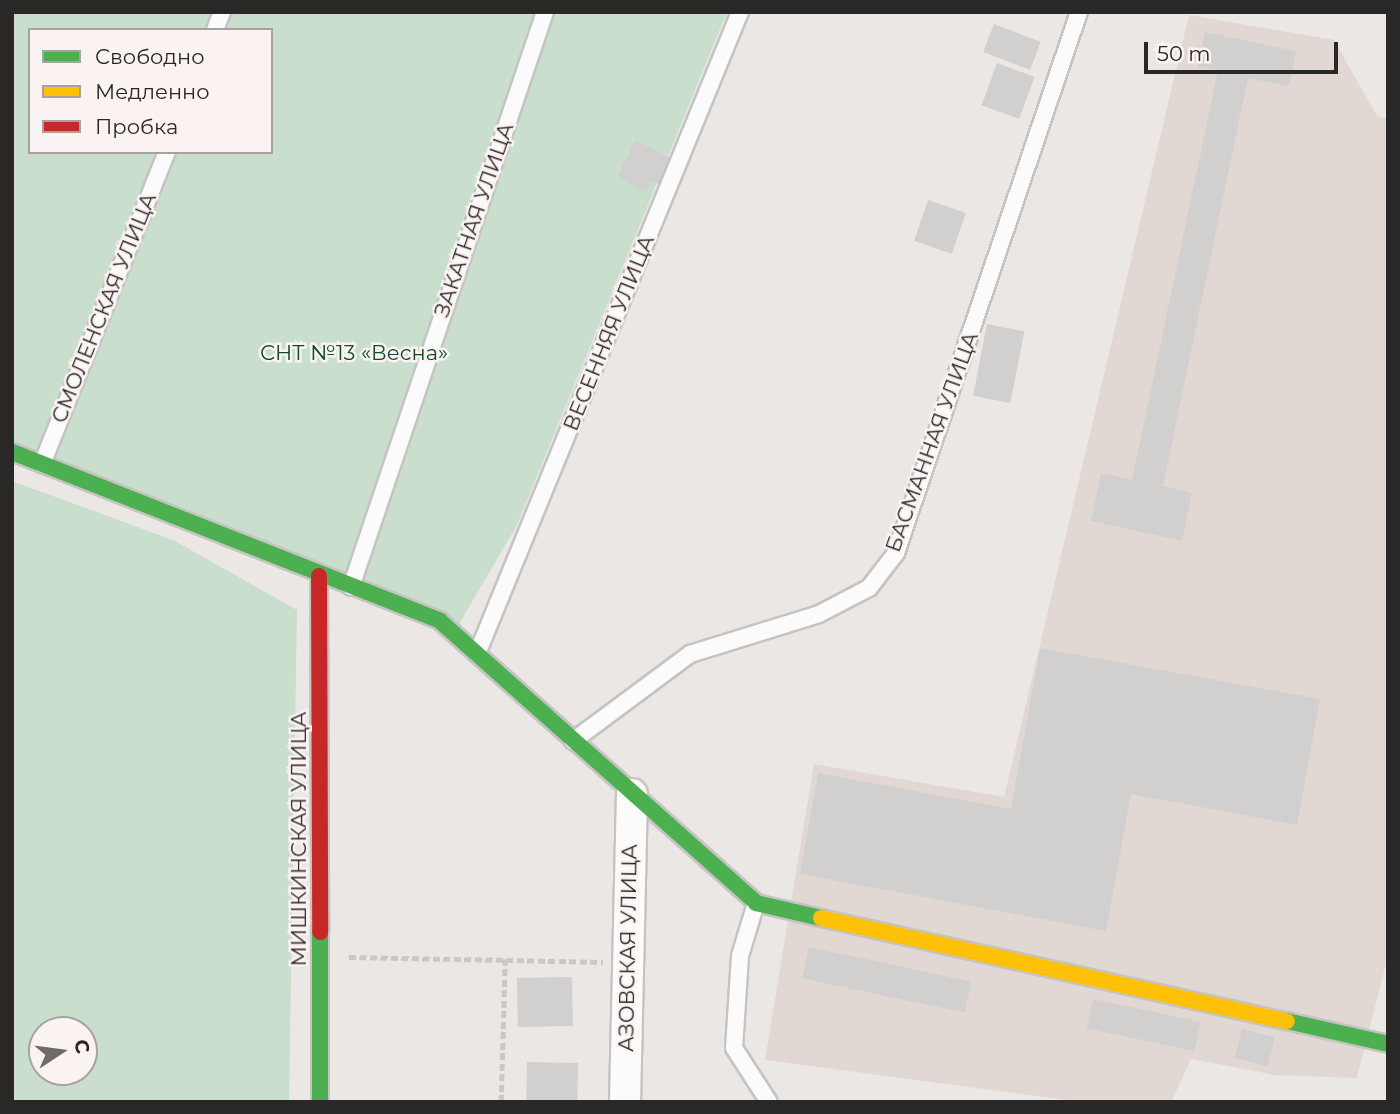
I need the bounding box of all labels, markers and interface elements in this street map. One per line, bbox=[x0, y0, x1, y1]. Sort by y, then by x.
legend bbox=[28, 28, 273, 154]
scale bar bbox=[1148, 28, 1342, 72]
text: 50 m bbox=[1157, 41, 1211, 66]
text: Свободно bbox=[95, 44, 205, 69]
text: Медленно bbox=[95, 79, 210, 104]
text: Пробка bbox=[95, 114, 178, 139]
street label: ЗАКАТНАЯ УЛИЦА bbox=[429, 120, 519, 320]
street label: СМОЛЕНСКАЯ УЛИЦА bbox=[46, 189, 162, 427]
street label: ВЕСЕННЯЯ УЛИЦА bbox=[558, 231, 660, 435]
street label: БАСМАННАЯ УЛИЦА bbox=[880, 328, 984, 556]
park label: СНТ №13 «Весна» bbox=[260, 340, 448, 366]
street label: МИШКИНСКАЯ УЛИЦА bbox=[286, 712, 312, 966]
street label: АЗОВСКАЯ УЛИЦА bbox=[614, 844, 642, 1052]
north arrow bbox=[28, 1016, 98, 1086]
text: С bbox=[69, 1037, 95, 1056]

